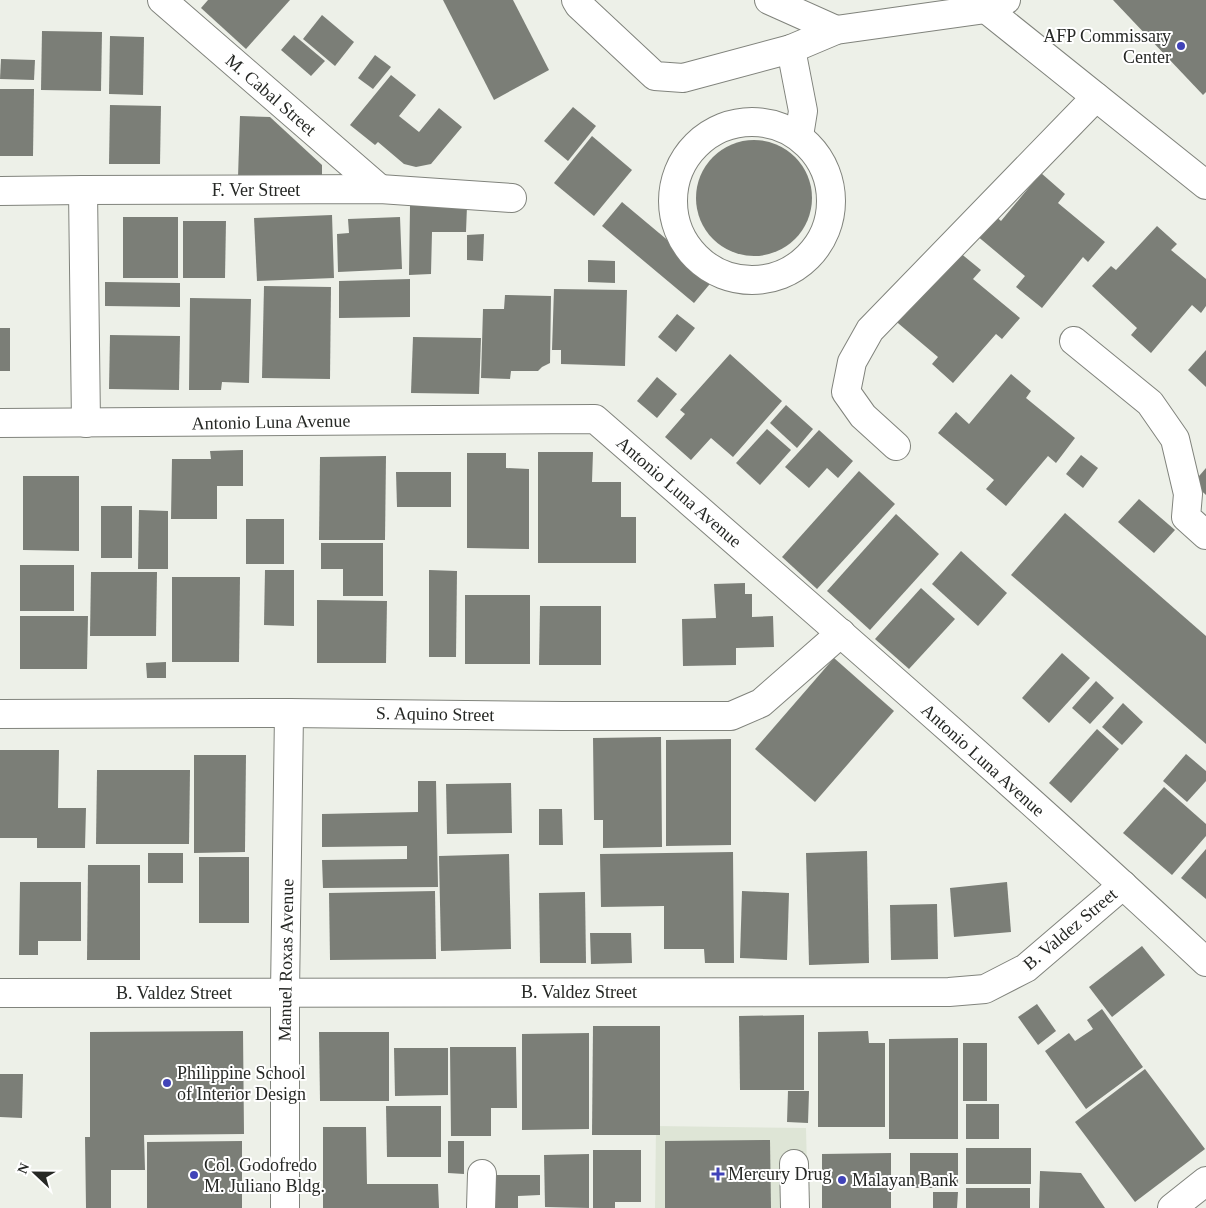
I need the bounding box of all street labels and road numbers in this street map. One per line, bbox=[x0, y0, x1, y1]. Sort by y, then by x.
street label: M. Cabal Street bbox=[222, 50, 320, 140]
street label: F. Ver Street bbox=[212, 180, 300, 200]
street label: Antonio Luna Avenue bbox=[192, 411, 350, 433]
street label: Antonio Luna Avenue bbox=[613, 432, 745, 552]
street label: Antonio Luna Avenue bbox=[917, 699, 1049, 821]
street label: S. Aquino Street bbox=[376, 703, 494, 725]
street label: Manuel Roxas Avenue bbox=[275, 879, 297, 1041]
street label: B. Valdez Street bbox=[1019, 884, 1121, 974]
street label: B. Valdez Street bbox=[521, 982, 637, 1002]
street label: B. Valdez Street bbox=[116, 983, 232, 1003]

